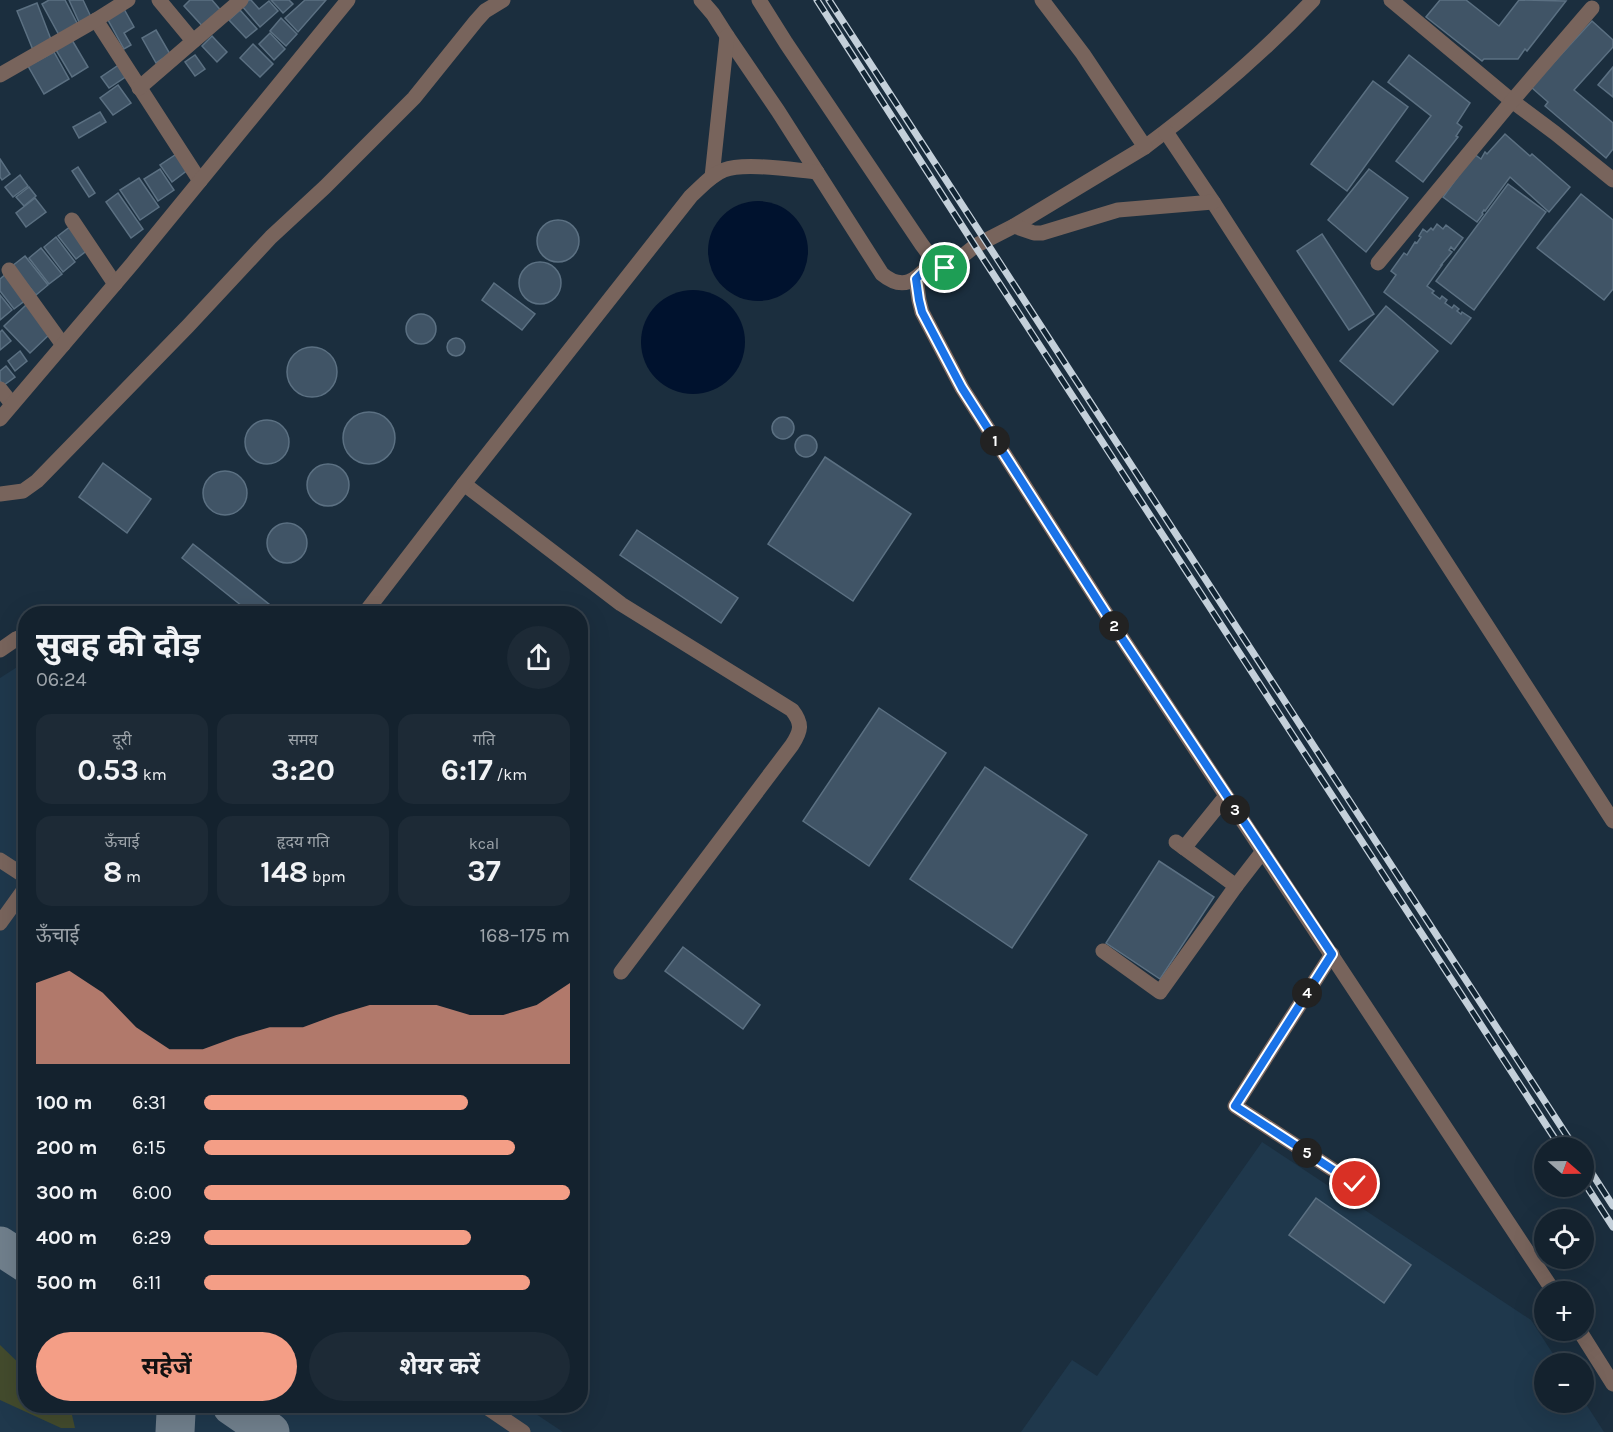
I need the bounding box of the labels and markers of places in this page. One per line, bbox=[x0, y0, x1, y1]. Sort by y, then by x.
pin bbox=[919, 242, 970, 293]
pin: 1 bbox=[980, 426, 1010, 456]
pin: 2 bbox=[1099, 611, 1129, 641]
pin: 3 bbox=[1220, 795, 1250, 825]
pin: 4 bbox=[1292, 978, 1322, 1008]
pin: 5 bbox=[1292, 1138, 1322, 1168]
pin bbox=[1329, 1158, 1380, 1209]

